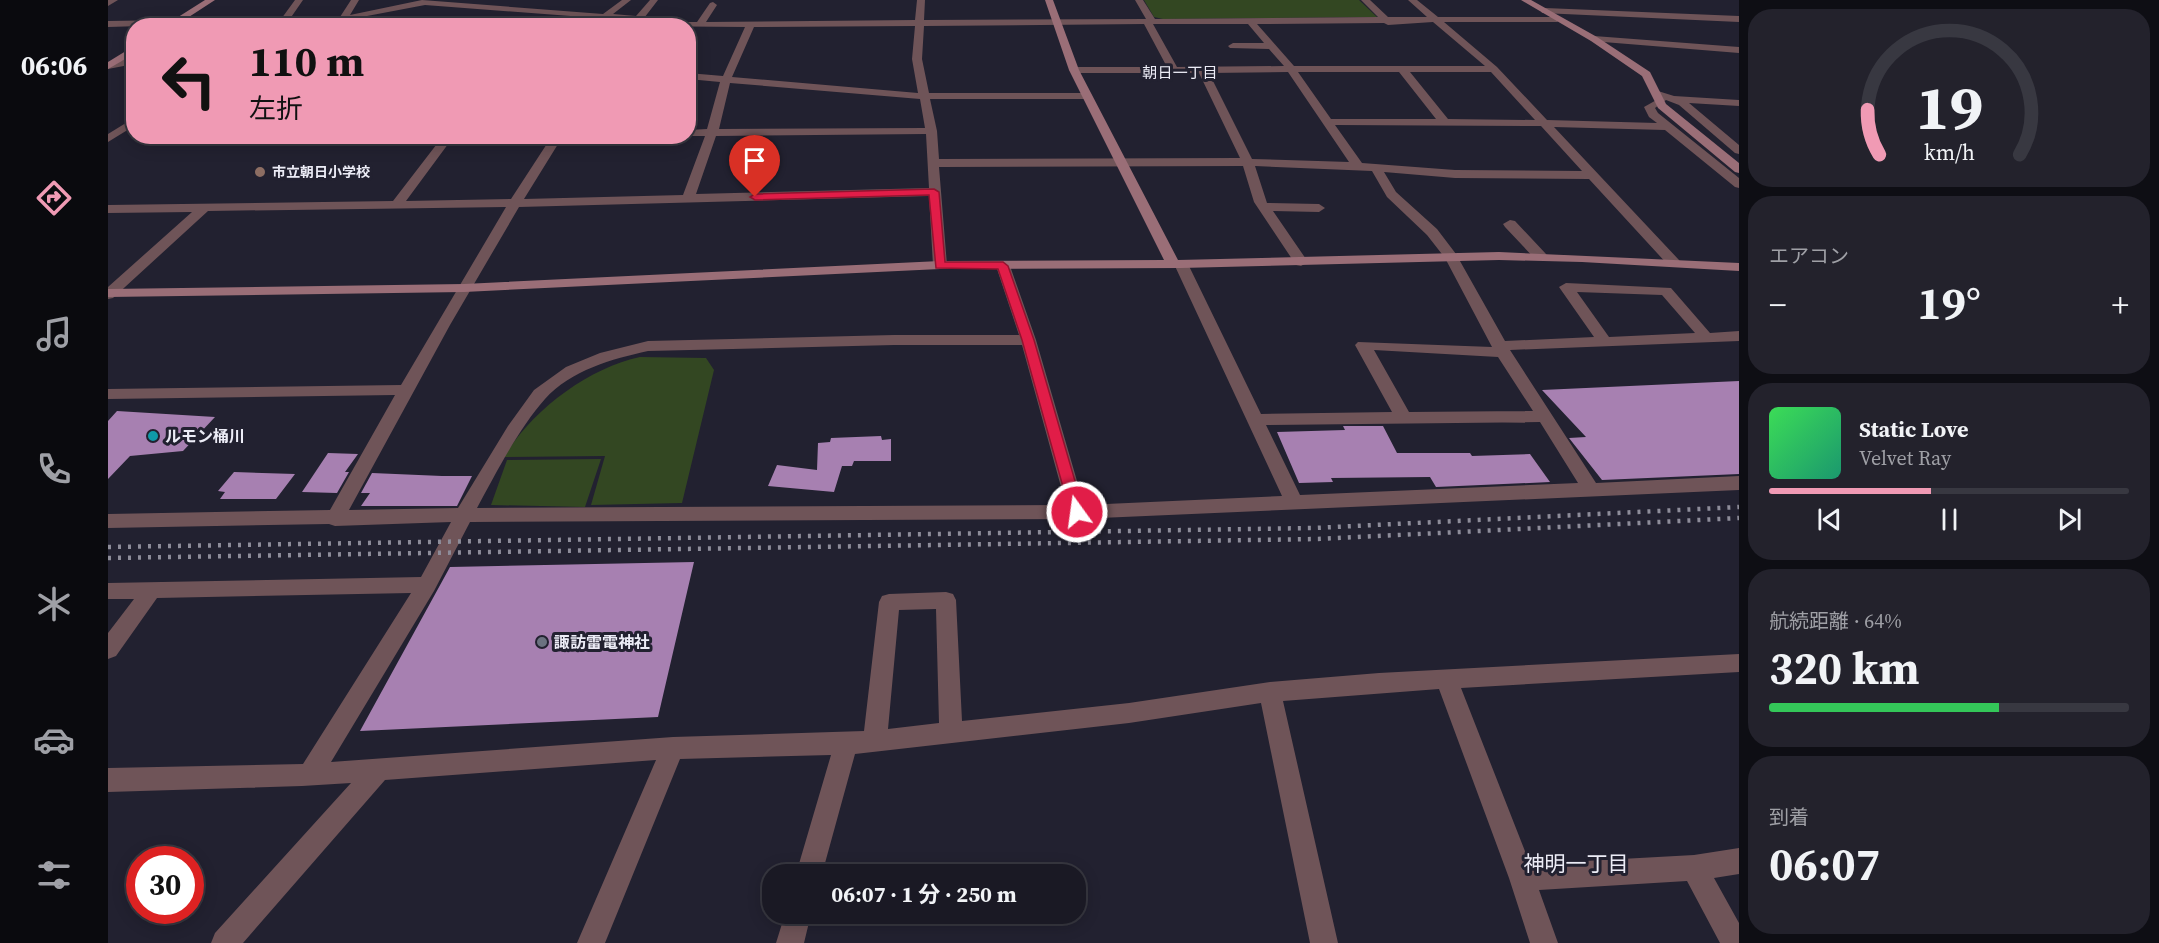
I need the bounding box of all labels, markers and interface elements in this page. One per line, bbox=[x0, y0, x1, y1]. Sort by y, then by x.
text: 110 m bbox=[249, 32, 364, 90]
icon: left bbox=[150, 42, 228, 120]
text: 06:06 bbox=[21, 47, 87, 84]
district label: 朝日一丁目 bbox=[1142, 62, 1218, 83]
text: 19 bbox=[1915, 64, 1983, 150]
text: 左折 bbox=[249, 90, 303, 127]
pin bbox=[729, 135, 780, 197]
text: km/h bbox=[1923, 138, 1975, 167]
icon: arrive bbox=[738, 144, 771, 177]
place label: 市立朝日小学校 bbox=[272, 162, 370, 182]
marker: 市立朝日小学校 bbox=[253, 165, 267, 179]
icon: directions bbox=[33, 177, 75, 219]
text: エアコン bbox=[1769, 242, 1849, 270]
text: 19° bbox=[1917, 272, 1981, 334]
text: − bbox=[1769, 282, 1787, 327]
text: + bbox=[2111, 282, 2129, 327]
icon: music bbox=[33, 313, 75, 355]
text: Static Love bbox=[1859, 414, 1969, 444]
place label: ルモン桶川 bbox=[165, 425, 245, 447]
marker: ルモン桶川 bbox=[146, 429, 160, 443]
text: Velvet Ray bbox=[1859, 444, 1951, 472]
icon: phone bbox=[33, 448, 75, 490]
position arrow bbox=[1045, 480, 1109, 544]
icon: previous bbox=[1813, 503, 1846, 536]
icon: pause bbox=[1933, 503, 1966, 536]
icon: next bbox=[2053, 503, 2086, 536]
icon: climate bbox=[33, 583, 75, 625]
text: 航続距離 · 64% bbox=[1769, 607, 1902, 635]
place label: 諏訪雷電神社 bbox=[554, 631, 650, 653]
marker: 諏訪雷電神社 bbox=[535, 635, 549, 649]
text: 320 km bbox=[1769, 637, 1920, 699]
icon: car bbox=[33, 719, 75, 761]
text: 到着 bbox=[1769, 803, 1809, 831]
text: 06:07 bbox=[1769, 833, 1880, 895]
speed limit sign: 30 bbox=[126, 846, 204, 924]
district label: 神明一丁目 bbox=[1524, 849, 1629, 878]
icon: filters bbox=[33, 854, 75, 896]
text: 06:07 · 1 分 · 250 m bbox=[831, 879, 1017, 909]

